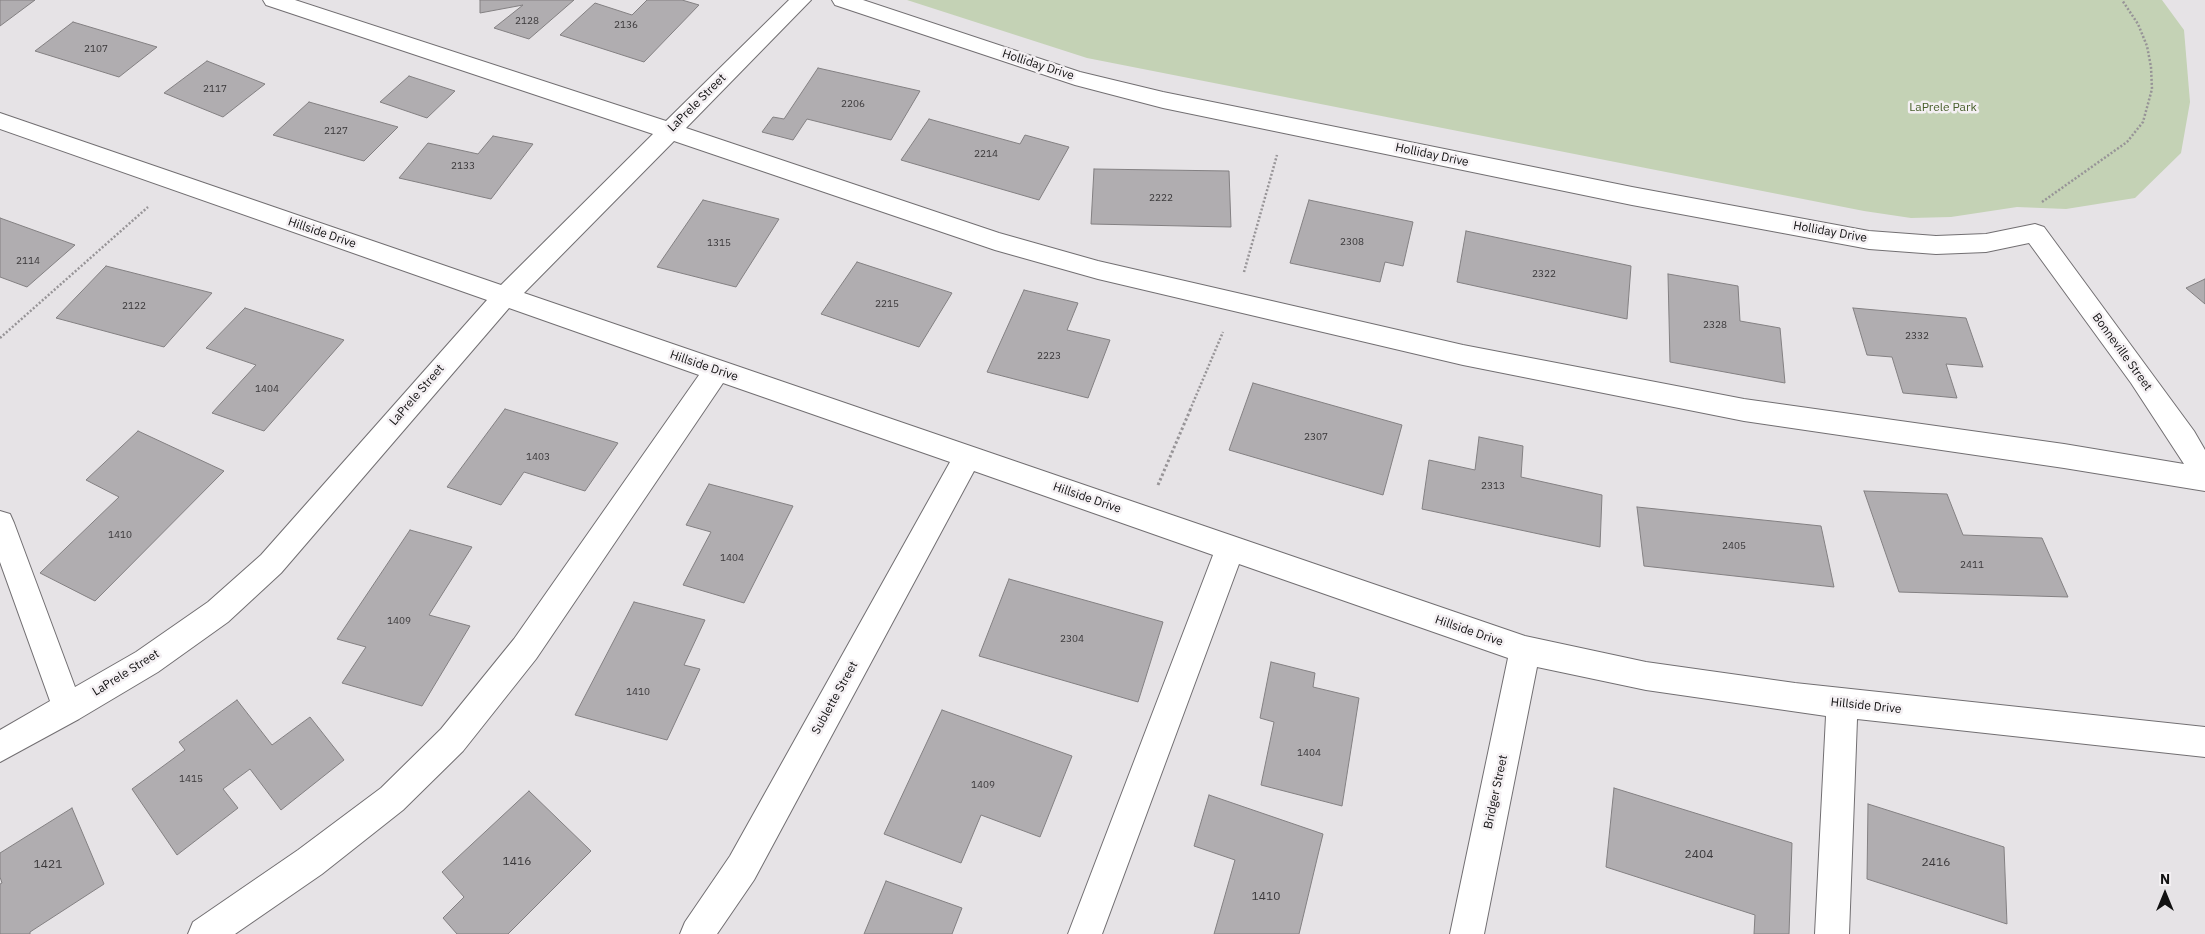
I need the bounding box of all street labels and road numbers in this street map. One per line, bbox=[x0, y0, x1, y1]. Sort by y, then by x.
street label: Holliday Drive bbox=[1000, 47, 1076, 83]
street label: LaPrele Street bbox=[665, 71, 729, 135]
street label: Holliday Drive bbox=[1394, 140, 1470, 170]
street label: Hillside Drive bbox=[286, 215, 358, 251]
street label: Holliday Drive bbox=[1792, 218, 1868, 246]
street label: Bonneville Street bbox=[2089, 310, 2155, 394]
street label: Hillside Drive bbox=[668, 348, 740, 384]
street label: LaPrele Street bbox=[387, 362, 447, 428]
street label: Hillside Drive bbox=[1051, 480, 1123, 516]
street label: Hillside Drive bbox=[1433, 613, 1505, 649]
street label: LaPrele Street bbox=[90, 647, 162, 699]
street label: Sublette Street bbox=[809, 659, 861, 737]
street label: Hillside Drive bbox=[1830, 695, 1902, 717]
street label: Bridger Street bbox=[1481, 754, 1511, 830]

